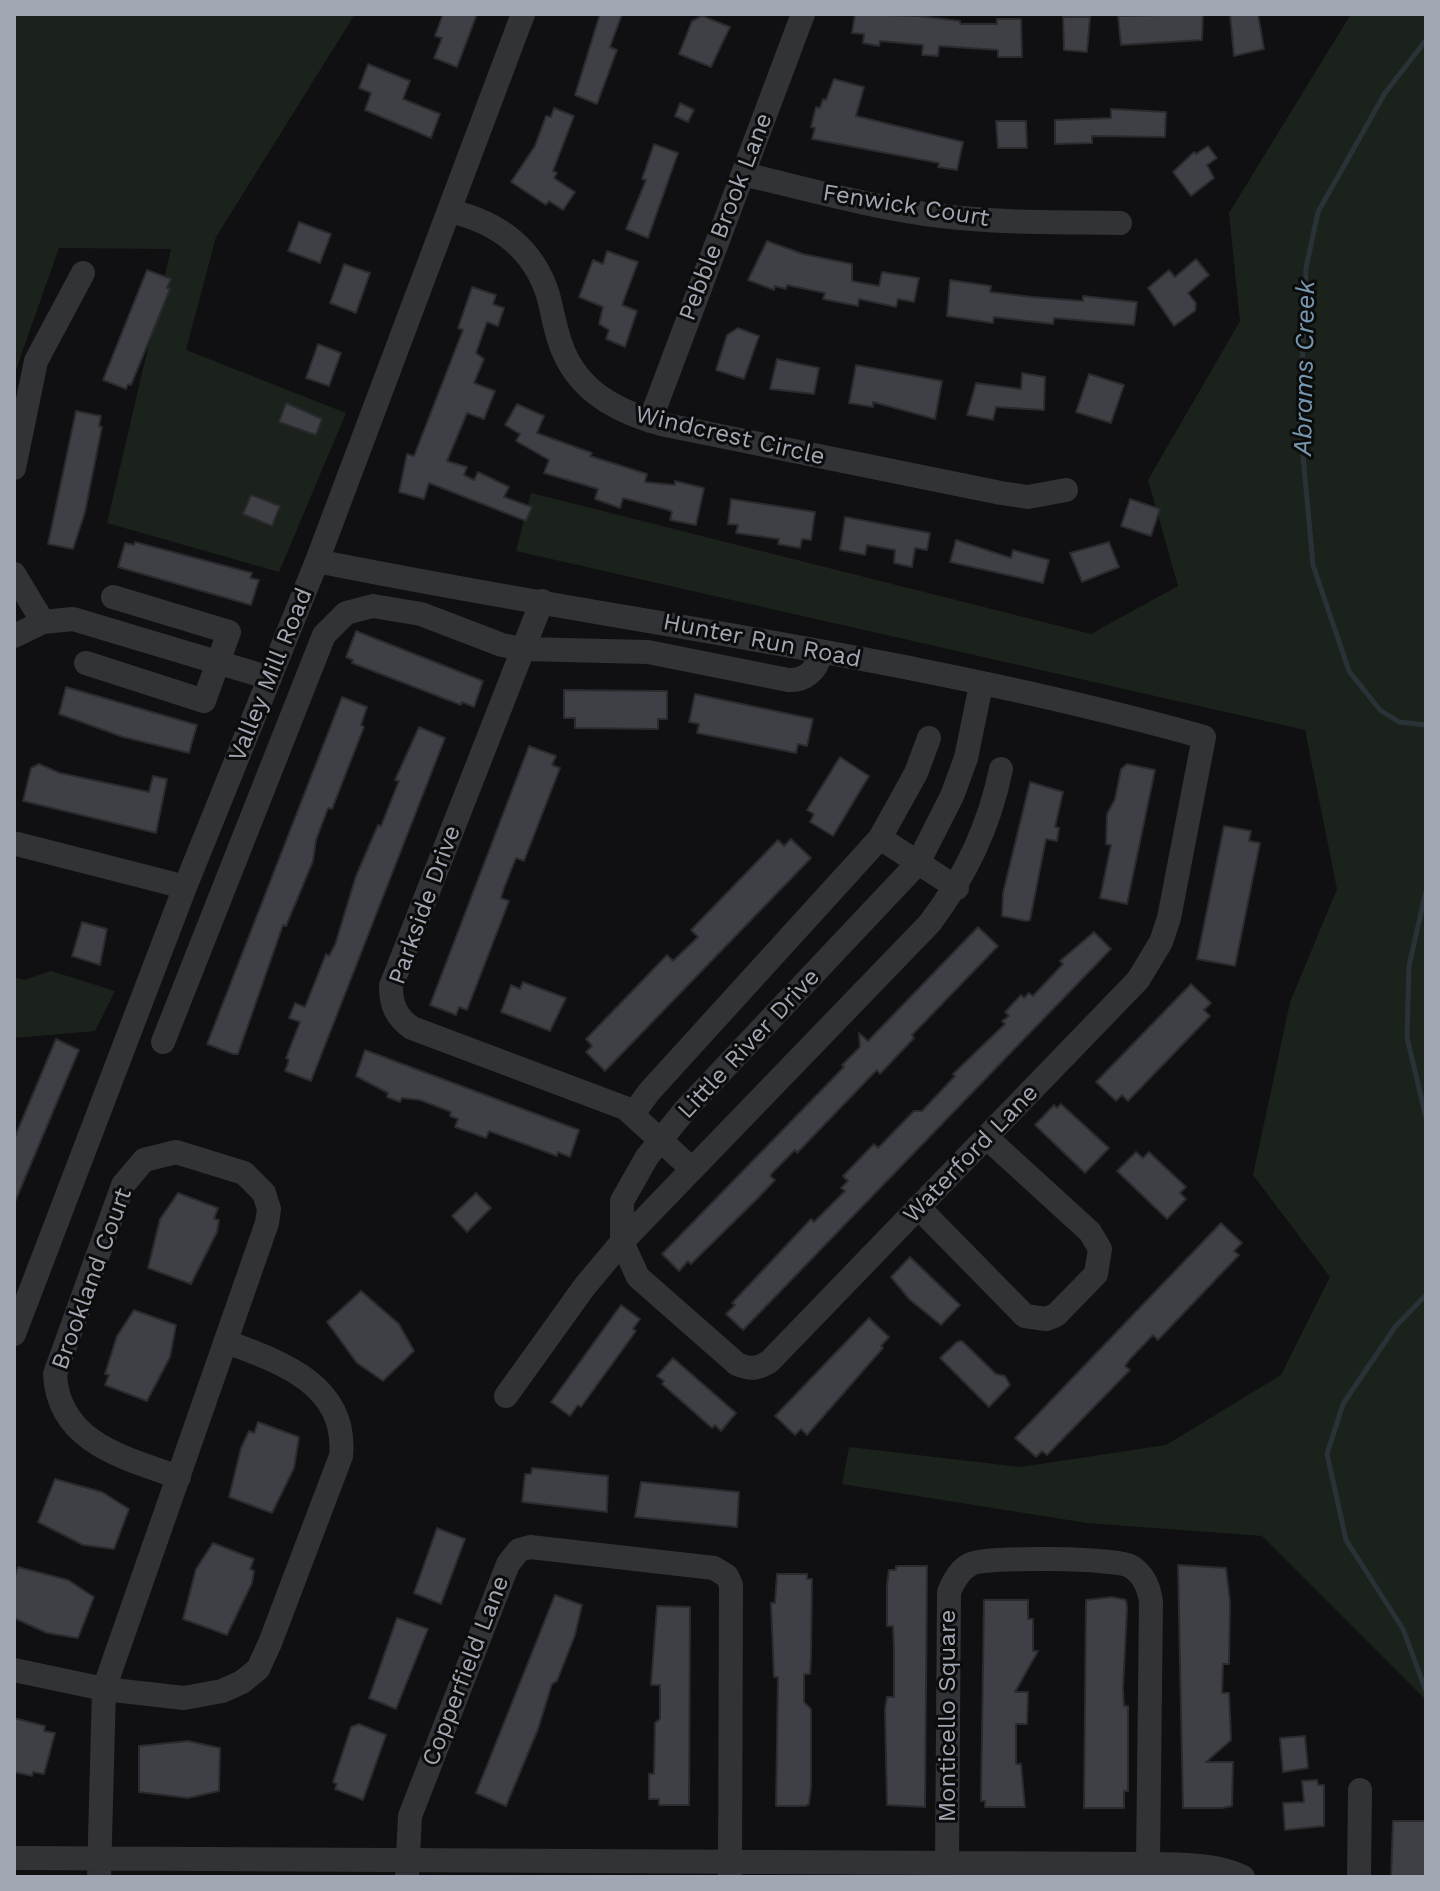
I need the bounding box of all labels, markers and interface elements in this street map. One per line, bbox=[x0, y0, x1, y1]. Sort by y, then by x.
street label: Pebble Brook Lane bbox=[673, 109, 779, 325]
street label: Fenwick Court bbox=[821, 179, 991, 233]
water label: Abrams Creek bbox=[1288, 280, 1322, 456]
street label: Windcrest Circle bbox=[632, 400, 828, 472]
street label: Valley Mill Road bbox=[223, 584, 319, 766]
street label: Hunter Run Road bbox=[661, 608, 863, 674]
street label: Parkside Drive bbox=[383, 822, 467, 988]
street label: Little River Drive bbox=[672, 963, 826, 1125]
street label: Waterford Lane bbox=[898, 1079, 1044, 1229]
street label: Brookland Court bbox=[46, 1184, 138, 1374]
street label: Copperfield Lane bbox=[416, 1572, 516, 1770]
street label: Monticello Square bbox=[934, 1610, 962, 1822]

